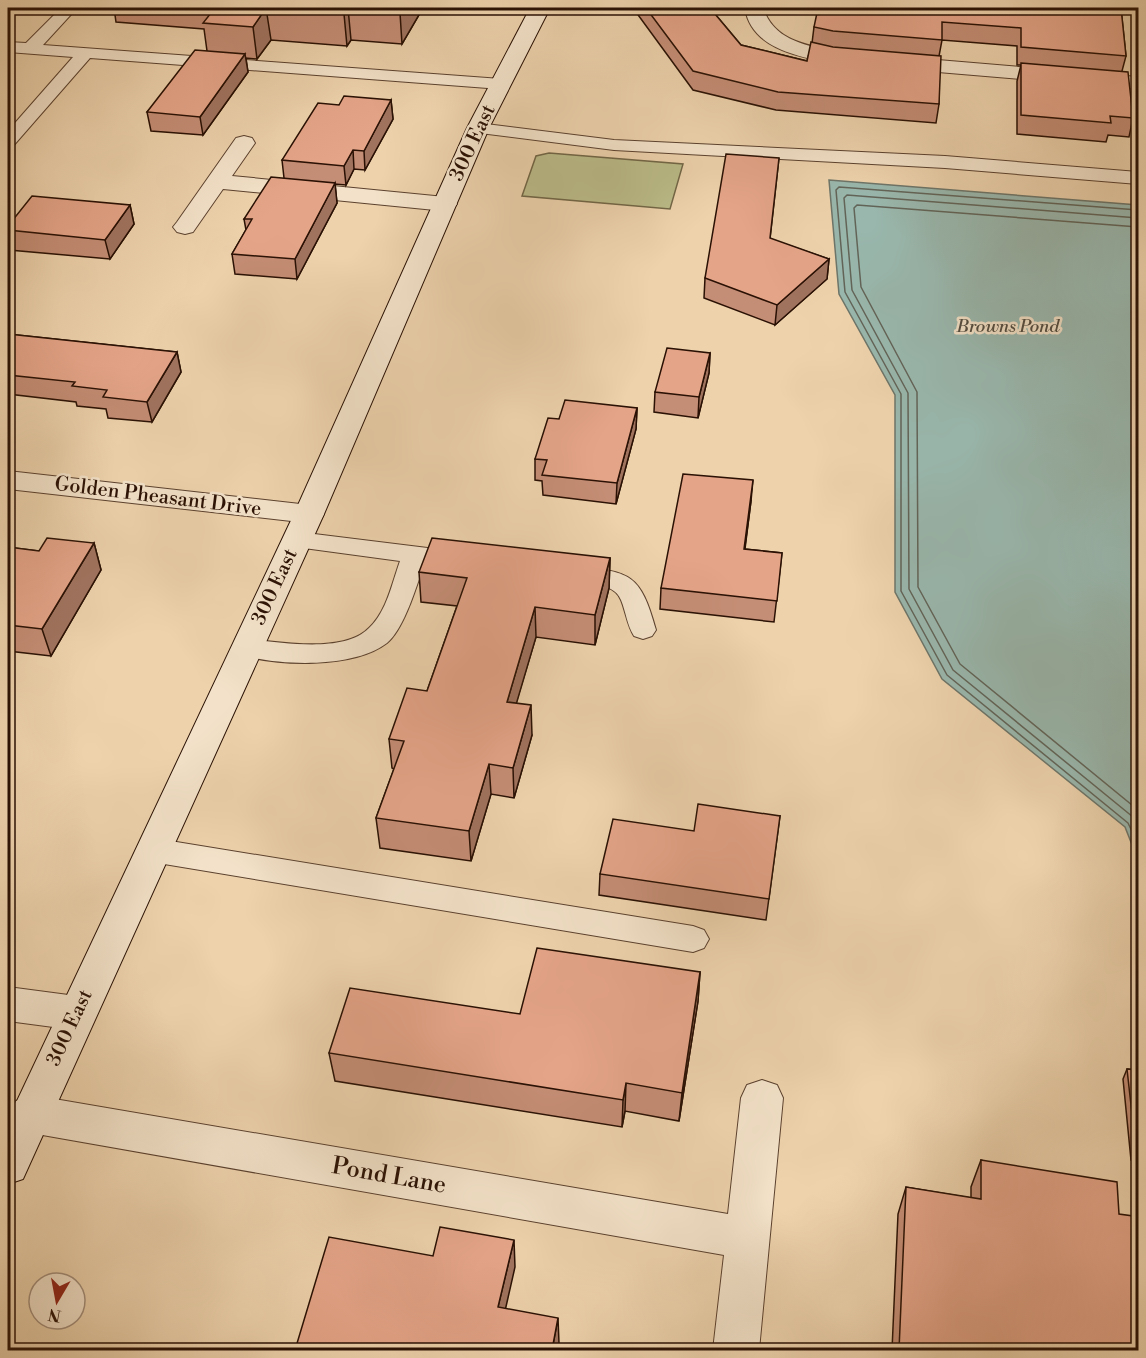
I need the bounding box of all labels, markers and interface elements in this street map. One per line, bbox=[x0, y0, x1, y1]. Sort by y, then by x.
street label: 300 East bbox=[444, 101, 502, 185]
water label: Browns Pond bbox=[956, 315, 1060, 338]
street label: Golden Pheasant Drive bbox=[53, 472, 263, 522]
street label: 300 East bbox=[246, 545, 304, 629]
street label: 300 East bbox=[41, 986, 99, 1070]
street label: Pond Lane bbox=[329, 1151, 449, 1201]
north arrow bbox=[27, 1271, 87, 1331]
text: N bbox=[46, 1304, 63, 1326]

